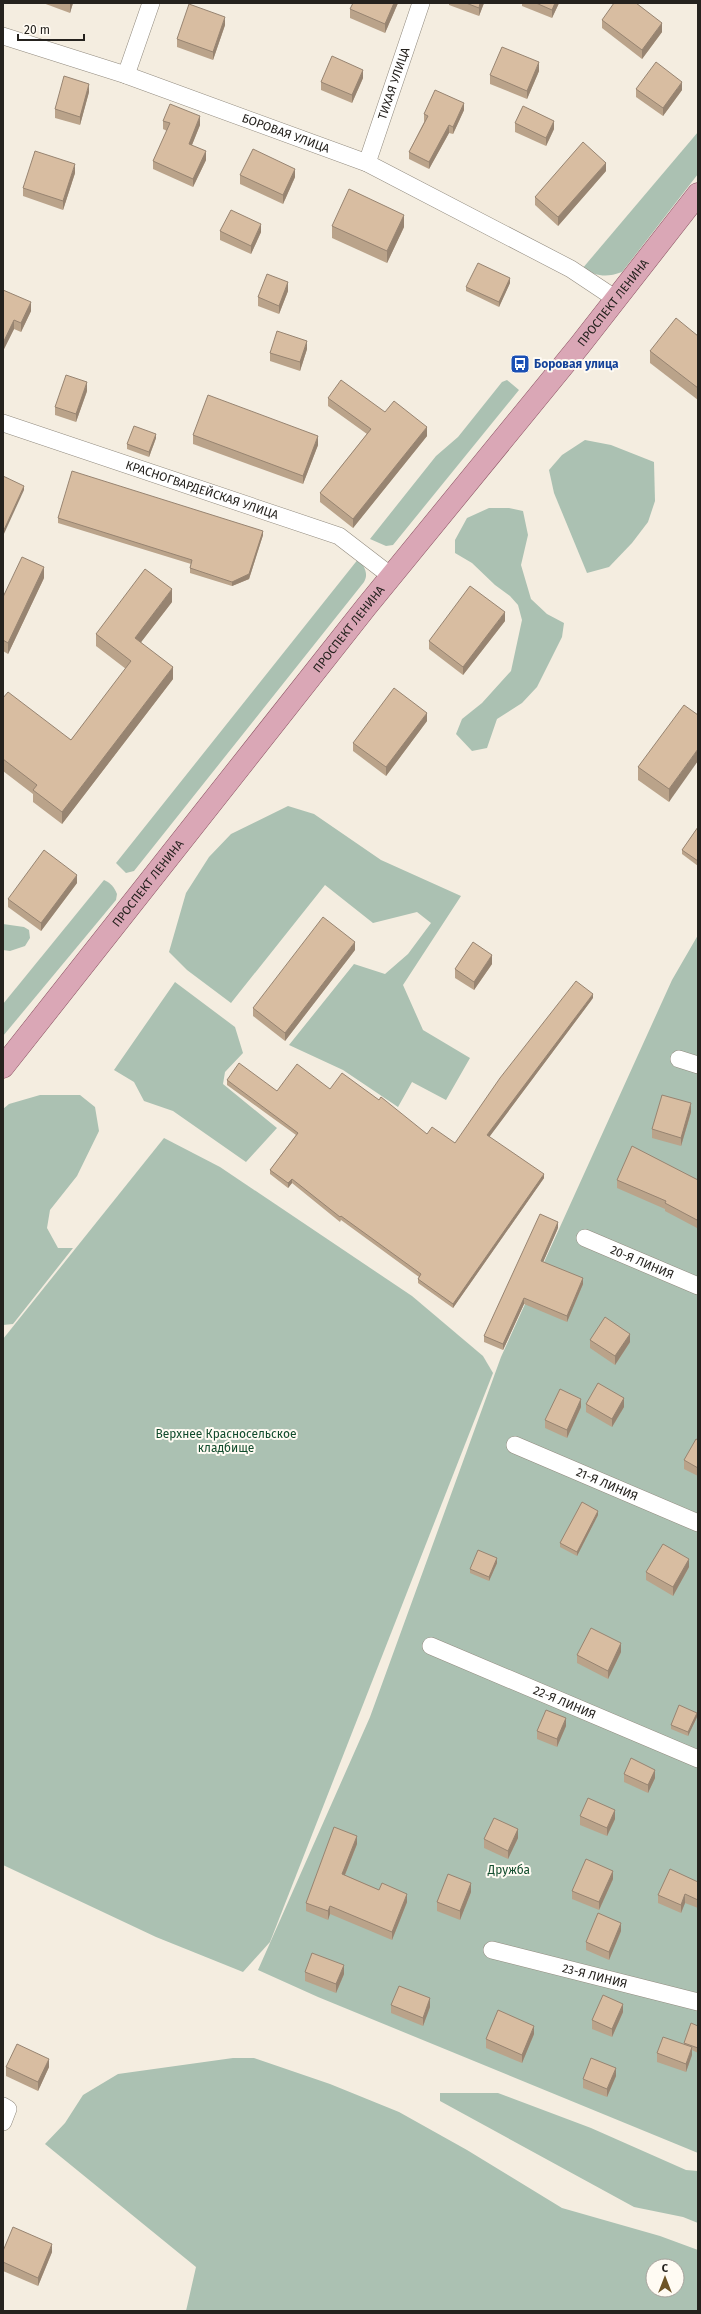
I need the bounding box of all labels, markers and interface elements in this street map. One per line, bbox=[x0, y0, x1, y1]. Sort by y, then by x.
scale bar bbox=[18, 16, 84, 42]
text: 20 m bbox=[24, 23, 50, 37]
street label: ТИХАЯ УЛИЦА bbox=[375, 45, 413, 121]
street label: БОРОВАЯ УЛИЦА bbox=[240, 111, 332, 156]
street label: ПРОСПЕКТ ЛЕНИНА bbox=[575, 256, 652, 349]
bus stop icon: Боровая улица bbox=[509, 353, 531, 375]
place label: Боровая улица bbox=[534, 357, 619, 371]
street label: КРАСНОГВАРДЕЙСКАЯ УЛИЦА bbox=[124, 458, 280, 522]
street label: ПРОСПЕКТ ЛЕНИНА bbox=[310, 583, 388, 675]
street label: ПРОСПЕКТ ЛЕНИНА bbox=[109, 837, 187, 930]
street label: 20-Я ЛИНИЯ bbox=[608, 1243, 676, 1282]
park label: Верхнее Красносельское кладбище bbox=[156, 1427, 296, 1455]
street label: 21-Я ЛИНИЯ bbox=[574, 1465, 640, 1504]
street label: 22-Я ЛИНИЯ bbox=[531, 1683, 598, 1722]
park label: Дружба bbox=[487, 1863, 530, 1877]
street label: 23-Я ЛИНИЯ bbox=[561, 1961, 629, 1991]
north arrow bbox=[645, 2258, 685, 2298]
text: С bbox=[662, 2262, 669, 2275]

